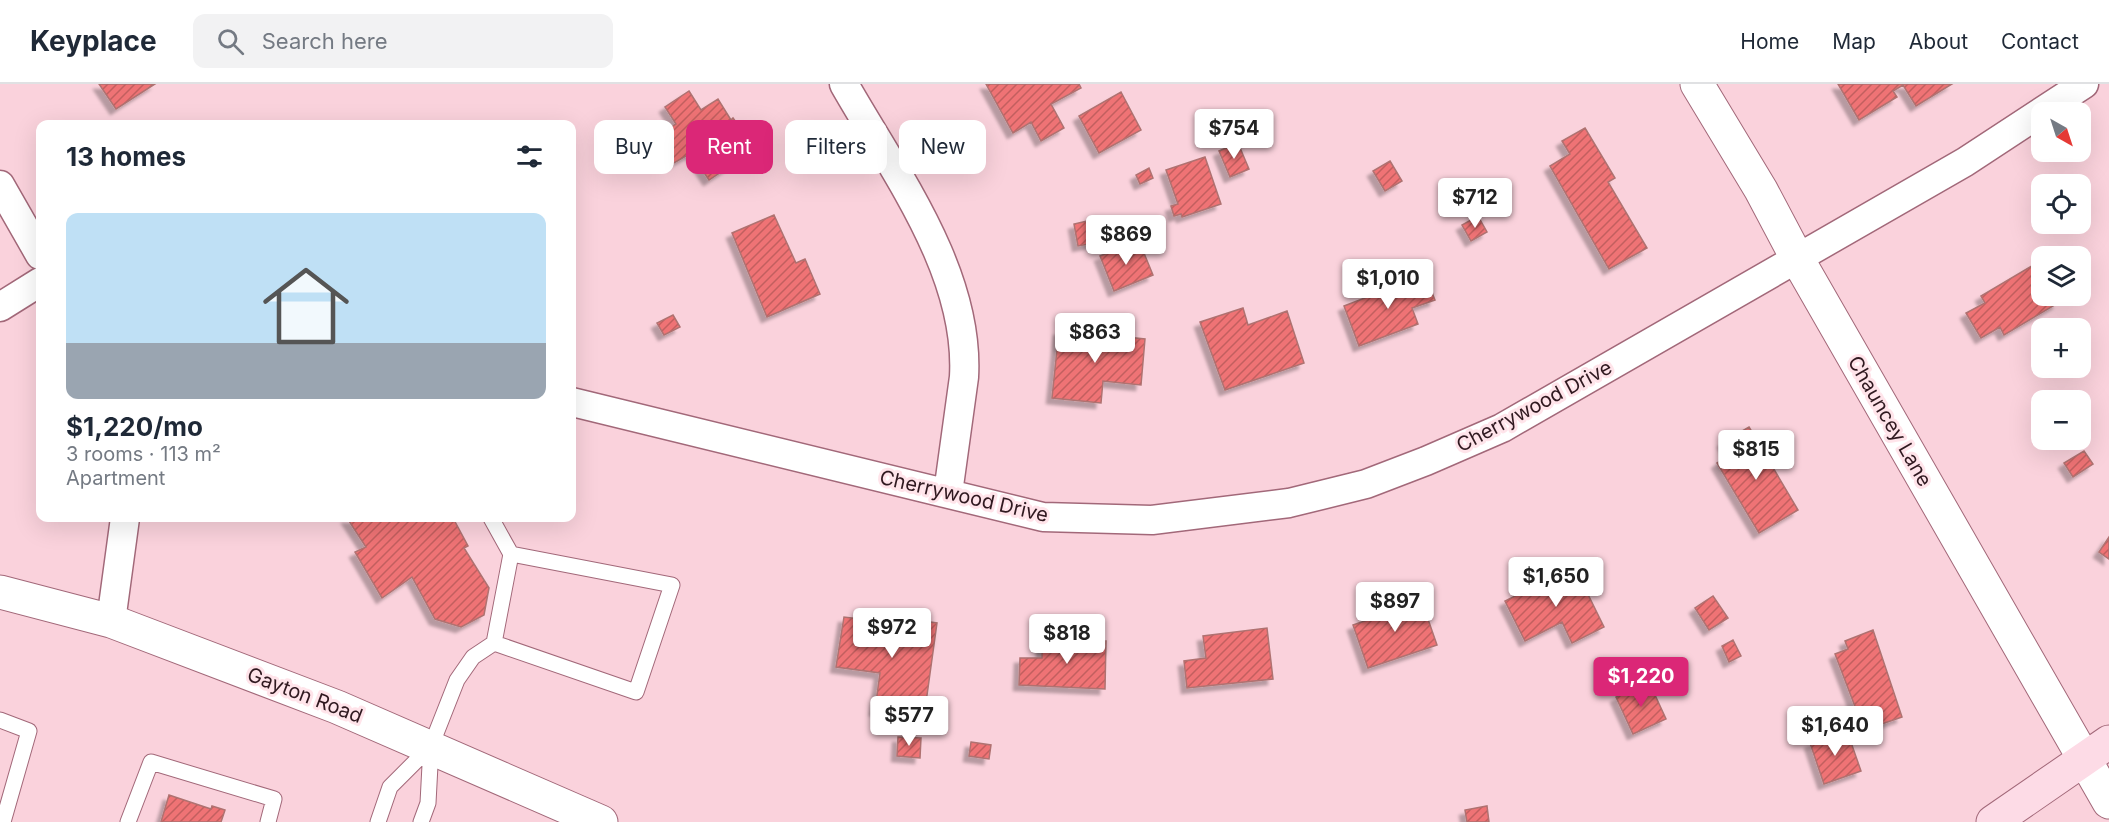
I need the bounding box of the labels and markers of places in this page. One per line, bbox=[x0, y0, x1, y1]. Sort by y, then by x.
pin: $754 bbox=[1198, 109, 1270, 160]
pin: $712 bbox=[1439, 178, 1511, 229]
pin: $869 bbox=[1090, 215, 1162, 266]
pin: $1,010 bbox=[1339, 259, 1437, 310]
pin: $863 bbox=[1059, 313, 1131, 364]
pin: $815 bbox=[1720, 430, 1792, 481]
pin: $1,650 bbox=[1507, 557, 1605, 608]
pin: $897 bbox=[1359, 582, 1431, 633]
pin: $972 bbox=[856, 608, 928, 659]
pin: $818 bbox=[1031, 614, 1103, 665]
pin: $1,220 bbox=[1592, 657, 1690, 708]
pin: $577 bbox=[873, 696, 945, 747]
pin: $1,640 bbox=[1786, 706, 1884, 757]

